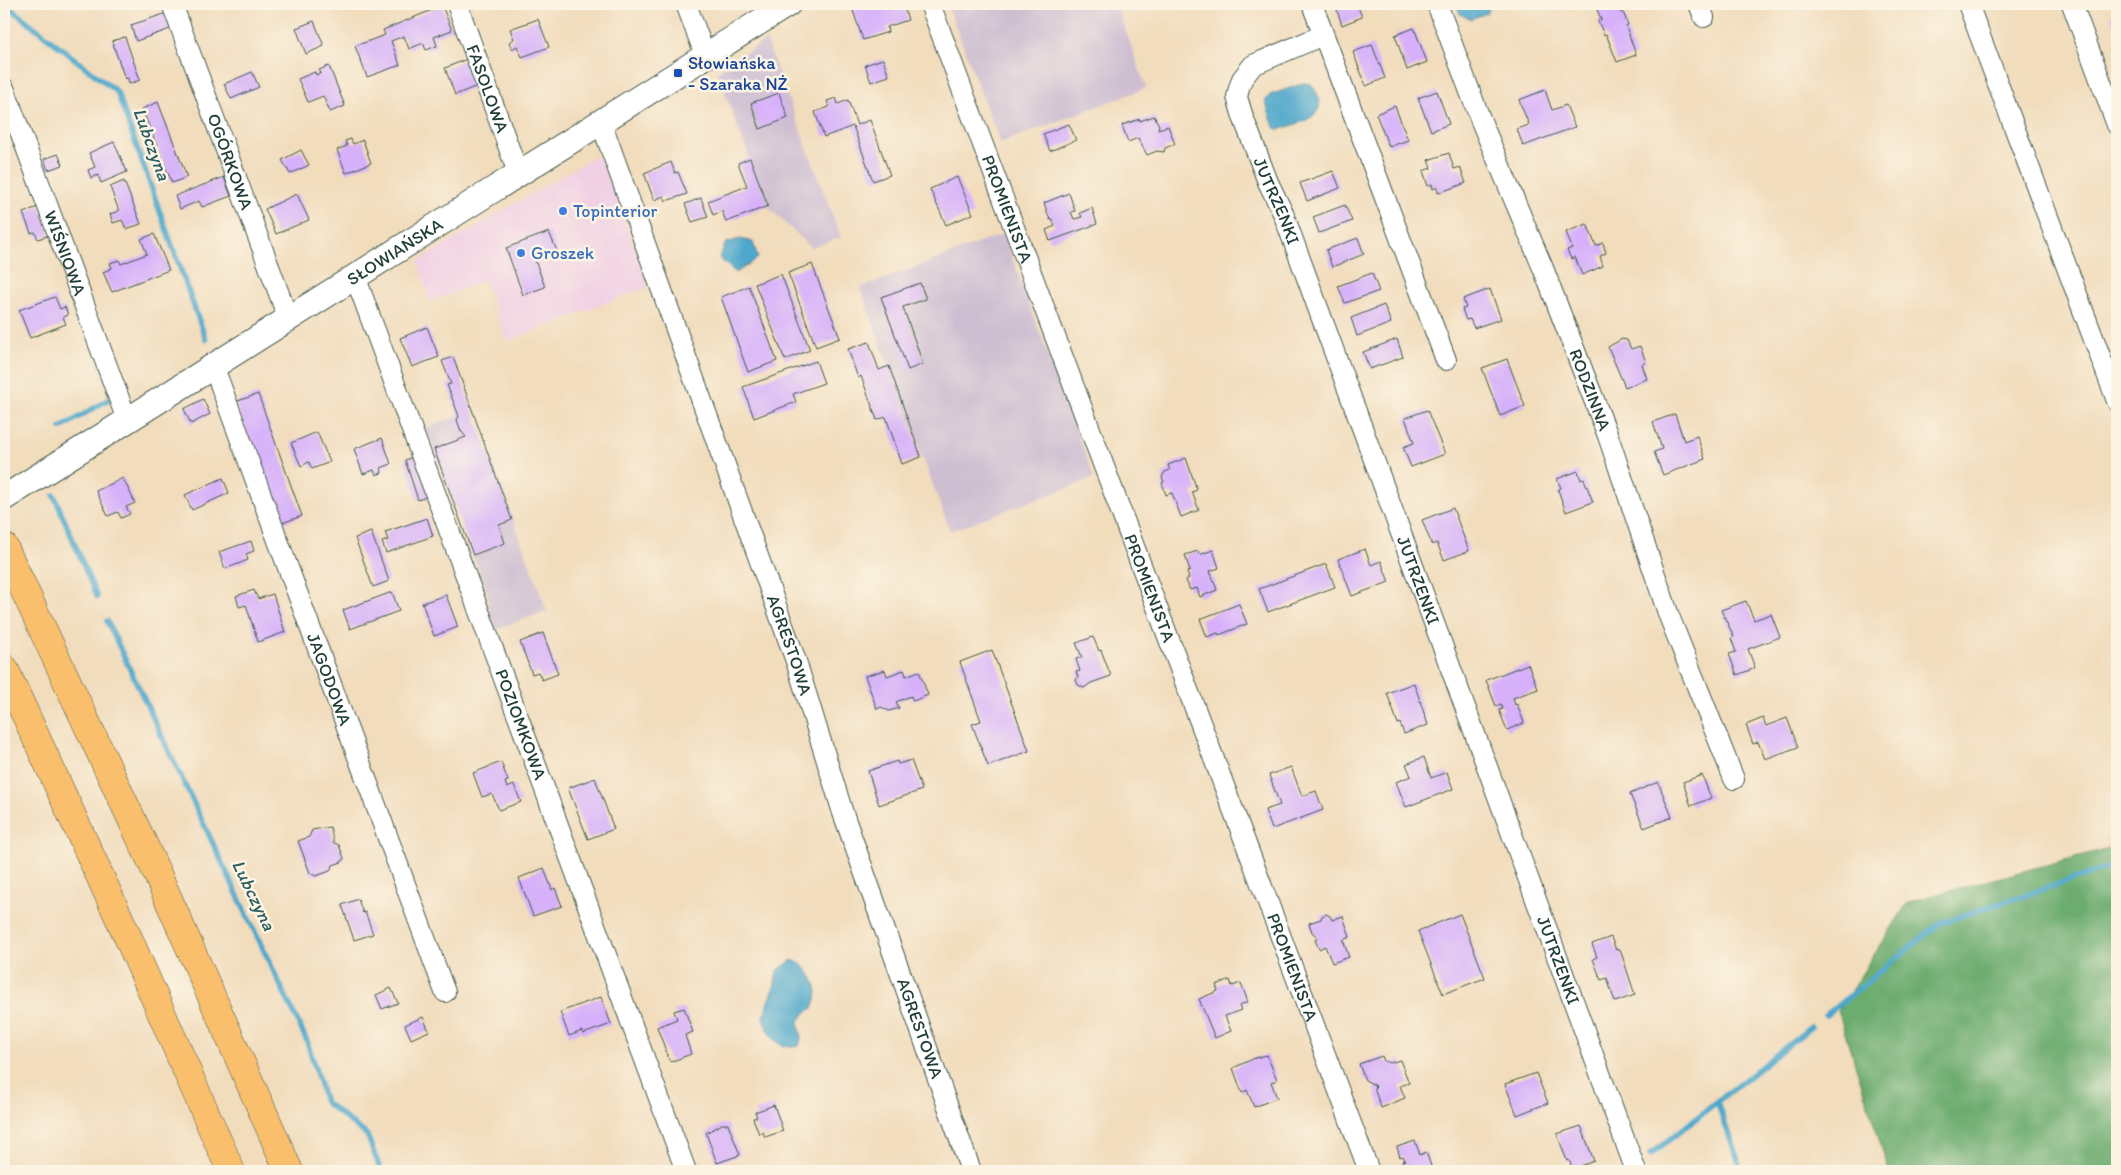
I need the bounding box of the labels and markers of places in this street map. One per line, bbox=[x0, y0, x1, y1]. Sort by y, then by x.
place label: Słowiańska - Szaraka NŻ bbox=[688, 52, 788, 95]
marker: Słowiańska - Szaraka NŻ bbox=[672, 67, 684, 79]
place label: Topinterior bbox=[573, 200, 658, 222]
marker: Topinterior bbox=[557, 205, 569, 217]
place label: Groszek bbox=[531, 242, 595, 264]
marker: Groszek bbox=[515, 247, 527, 259]

